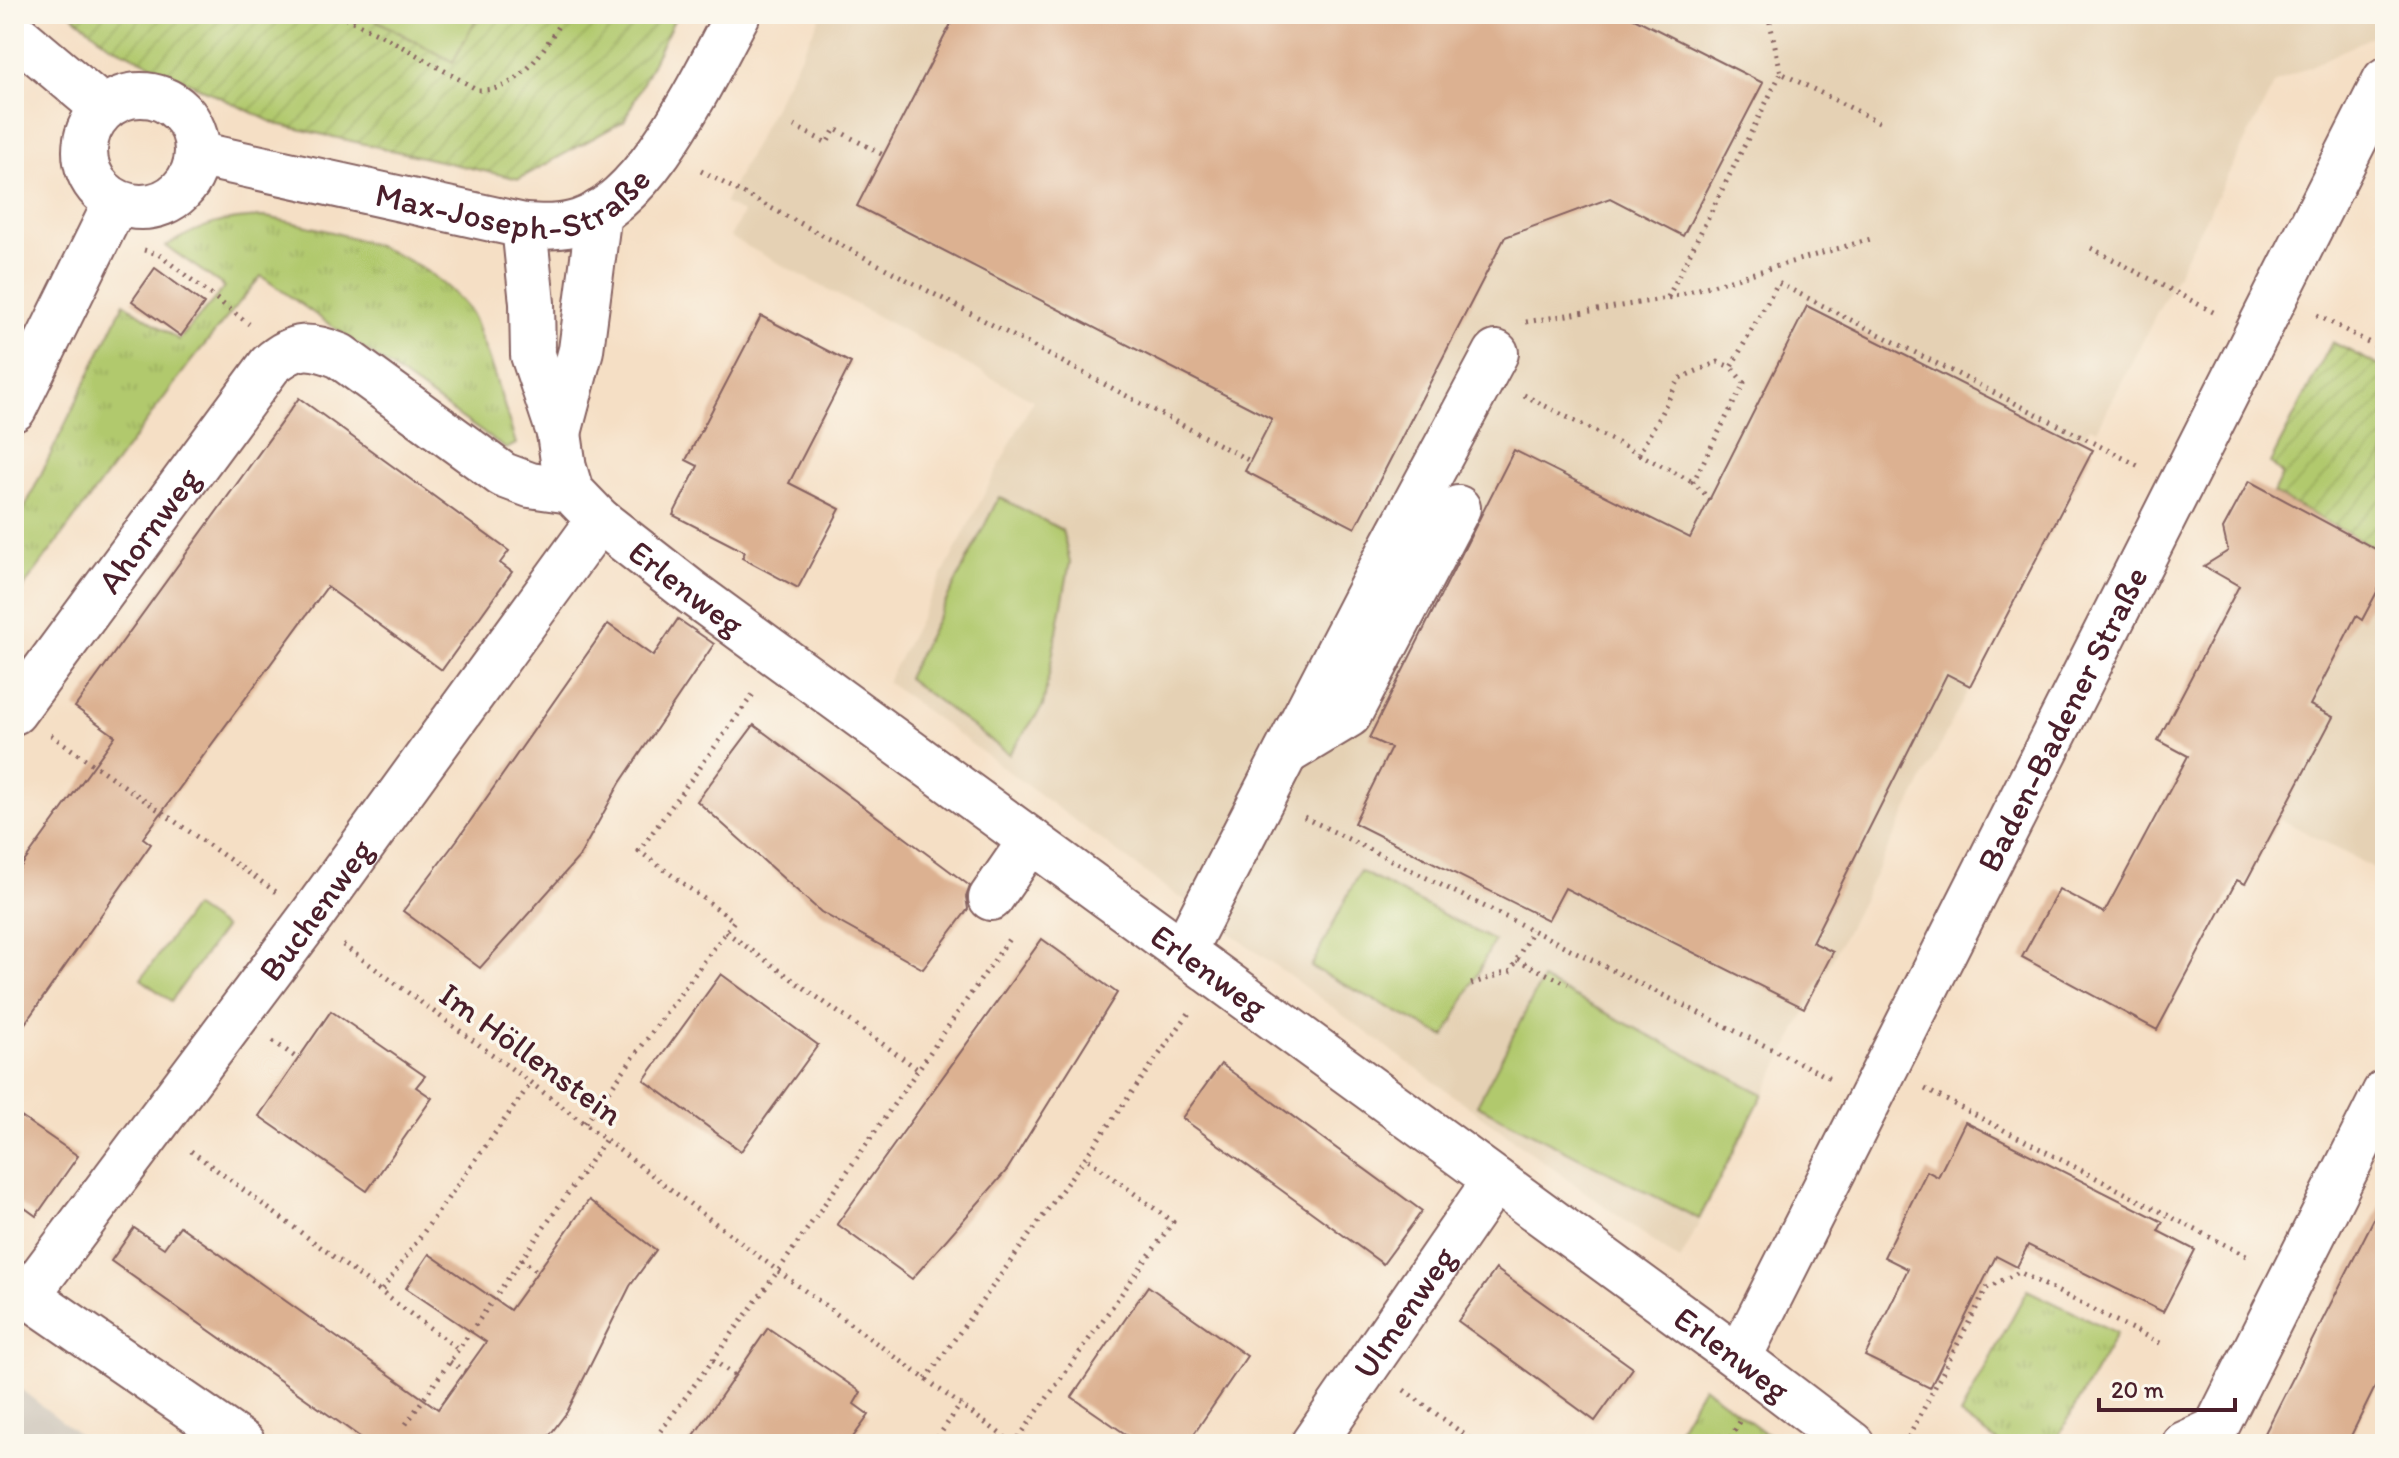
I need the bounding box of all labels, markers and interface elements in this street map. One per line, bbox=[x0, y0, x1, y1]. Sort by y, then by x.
street label: Max-Joseph-Straße bbox=[372, 159, 659, 247]
street label: Ahornweg bbox=[88, 459, 208, 601]
street label: Erlenweg bbox=[621, 531, 753, 645]
street label: Baden-Badener Straße bbox=[1968, 560, 2156, 878]
street label: Buchenweg bbox=[250, 830, 382, 989]
street label: Erlenweg bbox=[1143, 915, 1276, 1027]
street label: Im Höllenstein bbox=[431, 974, 631, 1134]
street label: Ulmenweg bbox=[1344, 1238, 1464, 1386]
street label: Erlenweg bbox=[1666, 1297, 1799, 1410]
scale bar bbox=[2099, 1362, 2235, 1412]
text: 20 m bbox=[2111, 1375, 2164, 1404]

